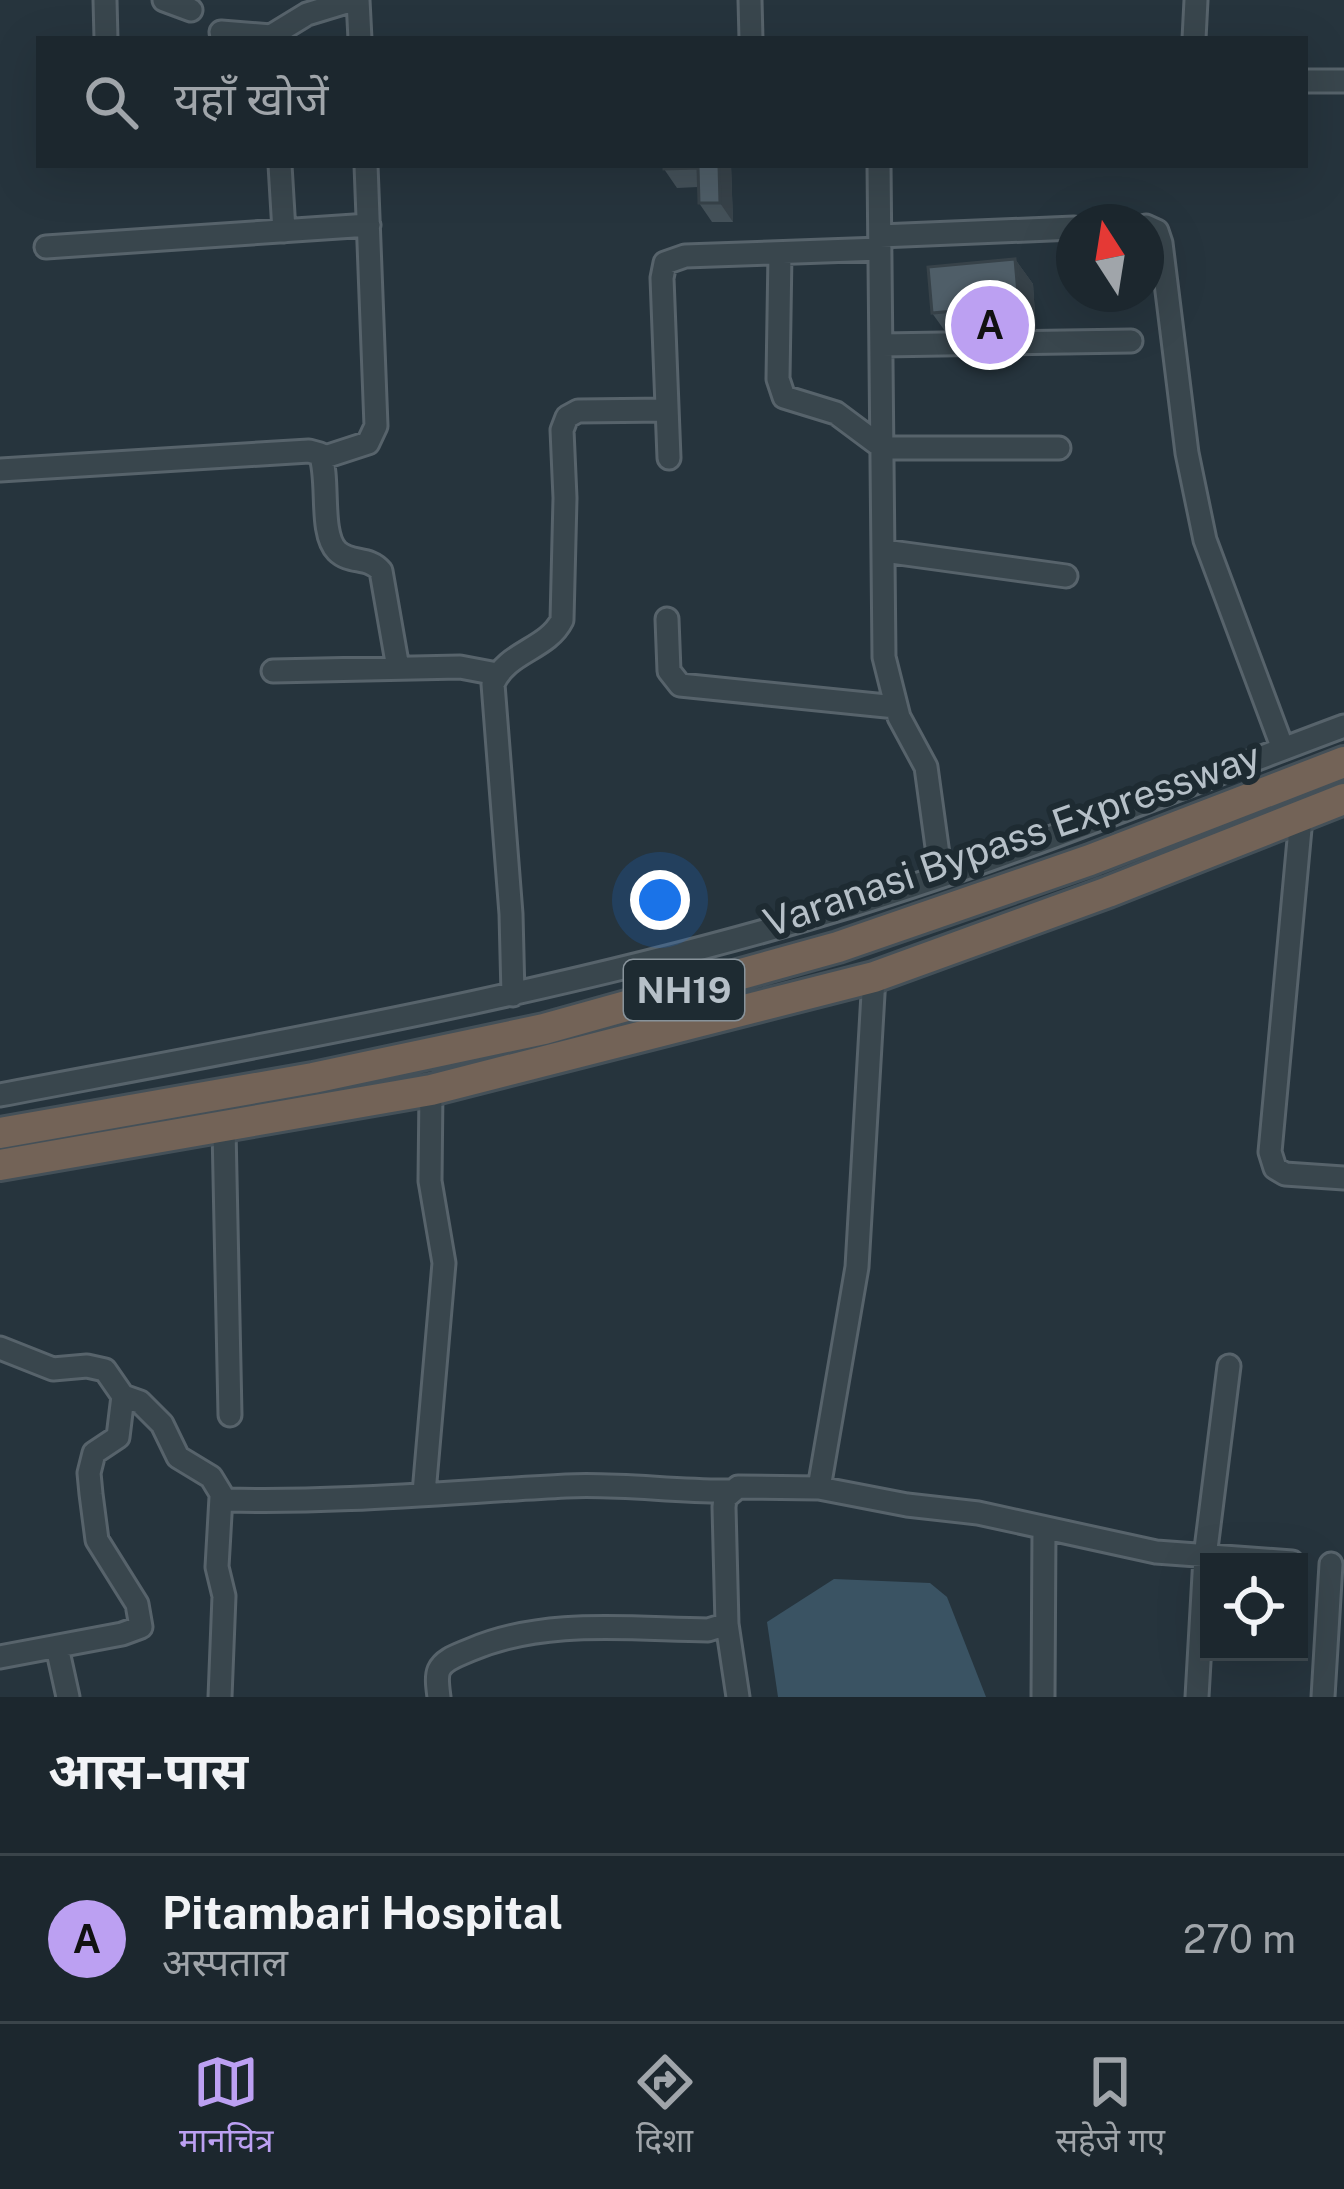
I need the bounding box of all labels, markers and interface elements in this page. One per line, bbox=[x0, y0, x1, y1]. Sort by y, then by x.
search box bbox=[36, 36, 1308, 168]
icon: search bbox=[78, 69, 144, 135]
text: यहाँ खोजें bbox=[174, 72, 328, 125]
north arrow bbox=[1056, 204, 1164, 312]
pin: A bbox=[951, 280, 1029, 370]
street label: Varanasi Bypass Expressway bbox=[758, 732, 1266, 946]
your location bbox=[630, 870, 690, 930]
road number: NH19 bbox=[624, 960, 744, 1020]
map controls bbox=[1200, 1553, 1308, 1661]
button: locate bbox=[1200, 1553, 1308, 1661]
text: आस-पास bbox=[48, 1741, 248, 1800]
text: Pitambari Hospital bbox=[162, 1886, 563, 1939]
text: A bbox=[73, 1916, 101, 1962]
text: 270 m bbox=[1183, 1916, 1296, 1962]
text: अस्पताल bbox=[162, 1939, 288, 1985]
tab: मानचित्र bbox=[179, 2049, 273, 2165]
tab: दिशा bbox=[632, 2049, 698, 2165]
tab: सहेजे गए bbox=[1056, 2049, 1165, 2165]

